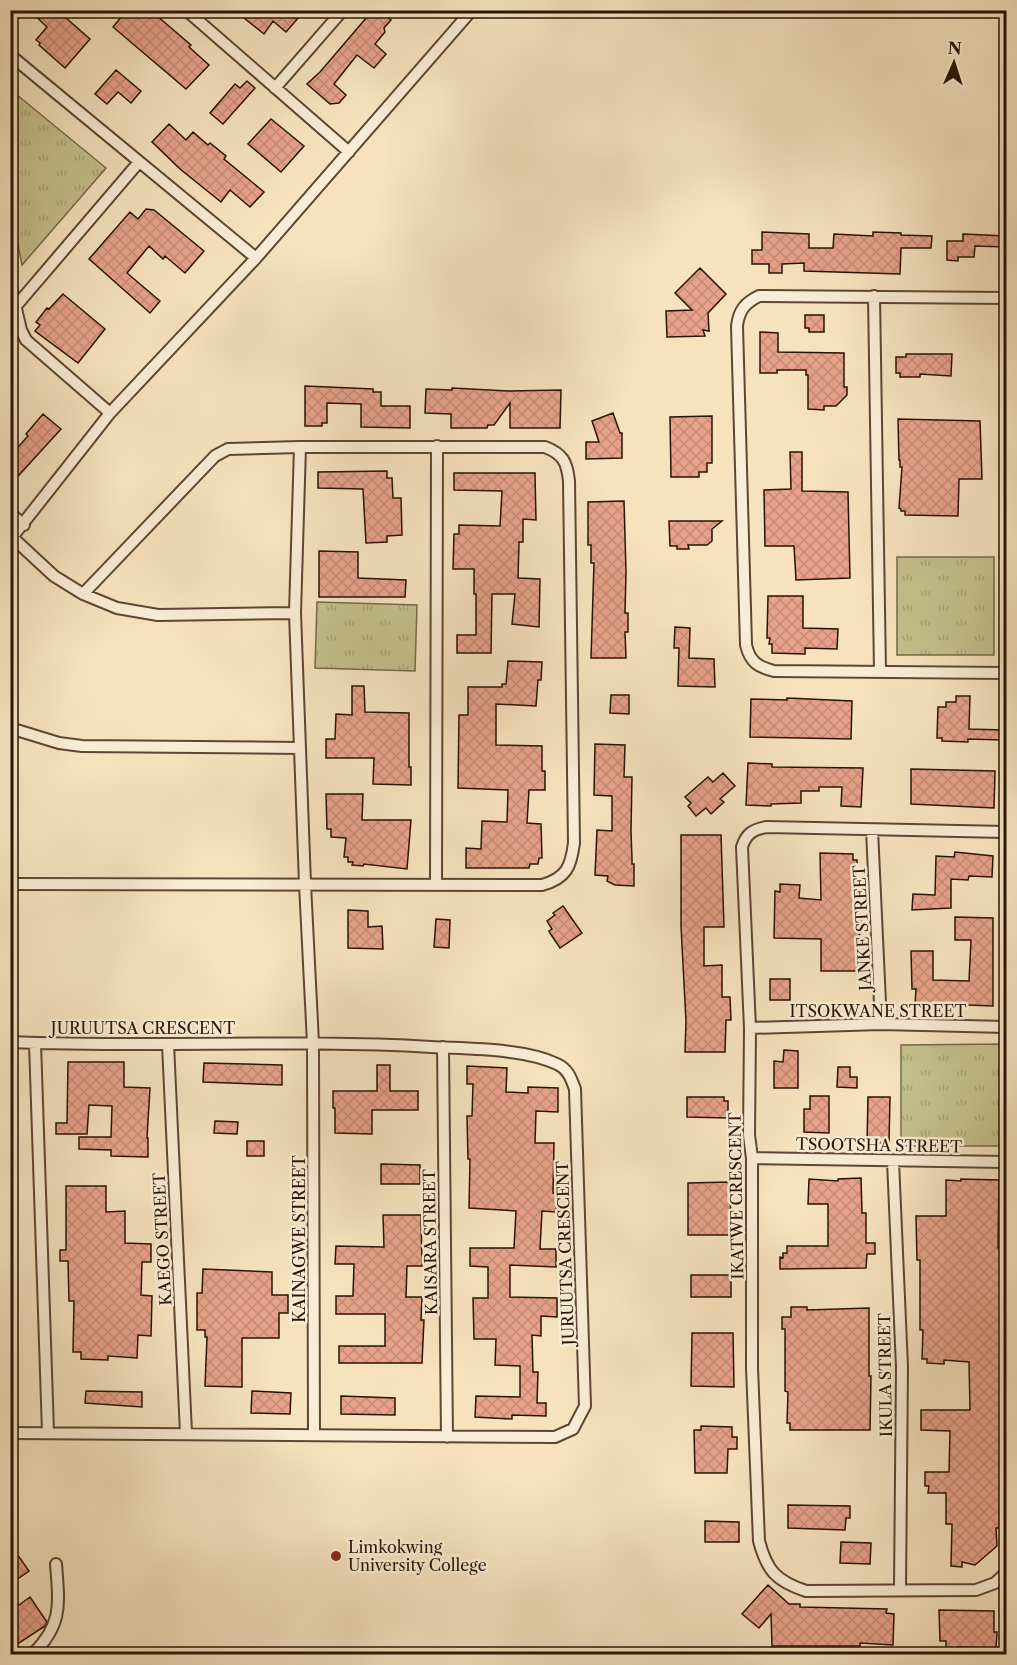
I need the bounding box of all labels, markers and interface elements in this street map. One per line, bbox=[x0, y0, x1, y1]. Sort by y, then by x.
north arrow bbox=[924, 33, 984, 93]
text: N bbox=[947, 38, 962, 58]
street label: JANKE STREET bbox=[849, 865, 875, 994]
street label: ITSOKWANE STREET bbox=[789, 1001, 967, 1021]
street label: JURUUTSA CRESCENT bbox=[48, 1018, 235, 1038]
street label: IKATWE CRESCENT bbox=[725, 1112, 747, 1280]
street label: TSOOTSHA STREET bbox=[796, 1134, 962, 1156]
street label: KAINAGWE STREET bbox=[289, 1155, 309, 1323]
street label: JURUUTSA CRESCENT bbox=[552, 1161, 578, 1348]
street label: KAISARA STREET bbox=[419, 1169, 441, 1315]
street label: KAEGO STREET bbox=[149, 1172, 175, 1306]
street label: IKULA STREET bbox=[874, 1313, 896, 1437]
place label: Limkokwing University College bbox=[348, 1537, 487, 1575]
marker: Limkokwing University College bbox=[329, 1549, 343, 1563]

